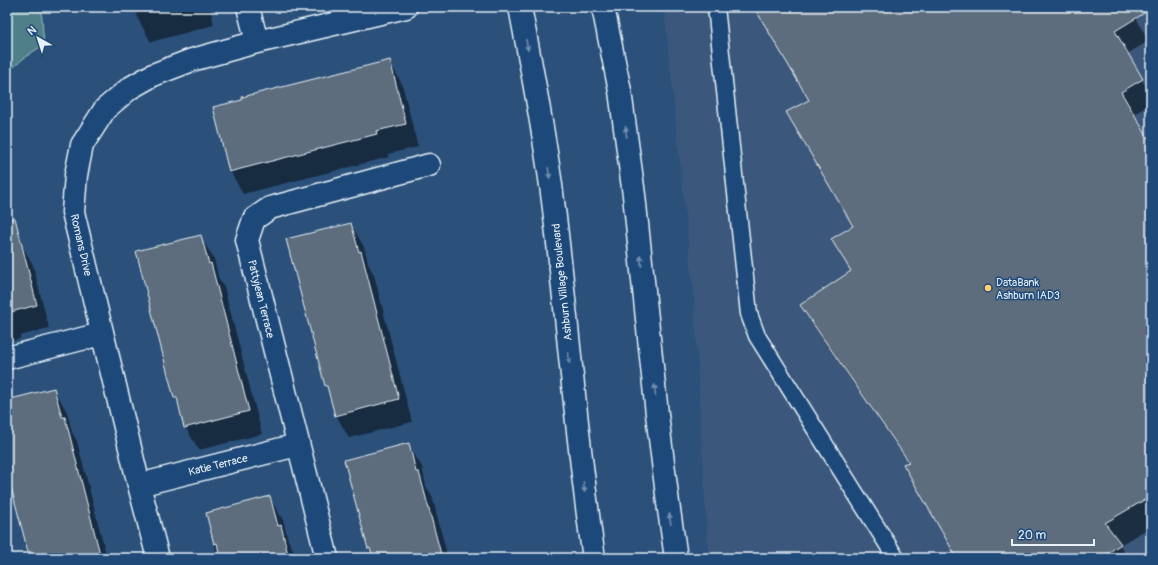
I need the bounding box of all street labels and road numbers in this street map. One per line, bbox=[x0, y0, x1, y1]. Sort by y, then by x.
street label: Romans Drive bbox=[68, 213, 95, 278]
street label: Ashburn Village Boulevard bbox=[549, 223, 575, 341]
street label: Pattyjean Terrace bbox=[245, 259, 277, 340]
street label: Katie Terrace bbox=[187, 451, 249, 479]

